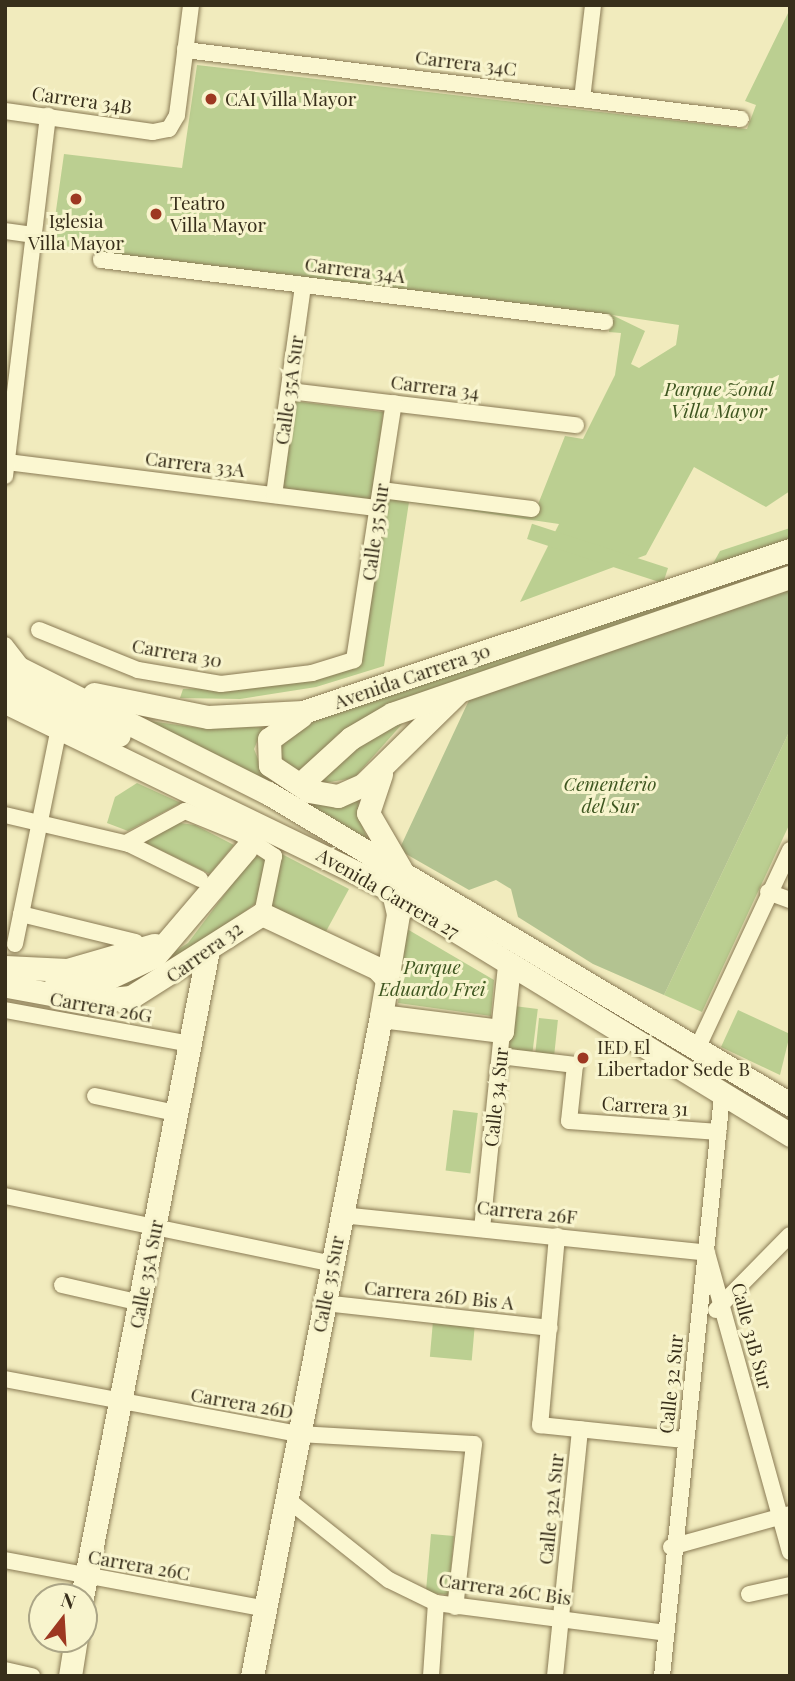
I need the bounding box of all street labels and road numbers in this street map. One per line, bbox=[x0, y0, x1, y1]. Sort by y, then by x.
street label: Carrera 34C bbox=[414, 45, 518, 81]
street label: Carrera 34B bbox=[30, 82, 134, 118]
street label: Carrera 34A bbox=[303, 253, 407, 287]
street label: Calle 35A Sur bbox=[270, 334, 308, 446]
street label: Carrera 34 bbox=[389, 370, 481, 404]
street label: Carrera 33A bbox=[144, 447, 246, 481]
street label: Calle 35 Sur bbox=[357, 482, 393, 582]
street label: Carrera 30 bbox=[130, 634, 224, 672]
street label: Avenida Carrera 30 bbox=[331, 639, 493, 713]
street label: Avenida Carrera 27 bbox=[313, 843, 463, 943]
street label: Carrera 32 bbox=[161, 917, 247, 987]
street label: Carrera 26G bbox=[48, 987, 154, 1027]
street label: Calle 34 Sur bbox=[479, 1046, 513, 1148]
street label: Carrera 31 bbox=[601, 1092, 689, 1120]
street label: Carrera 26F bbox=[476, 1195, 578, 1229]
street label: Calle 35A Sur bbox=[124, 1218, 168, 1330]
street label: Calle 35 Sur bbox=[307, 1233, 349, 1335]
street label: Carrera 26D Bis A bbox=[363, 1276, 515, 1314]
street label: Calle 31B Sur bbox=[727, 1280, 777, 1392]
street label: Calle 32 Sur bbox=[654, 1333, 688, 1435]
street label: Carrera 26D bbox=[189, 1383, 295, 1423]
street label: Calle 32A Sur bbox=[534, 1452, 568, 1566]
street label: Carrera 26C bbox=[86, 1545, 192, 1585]
street label: Carrera 26C Bis bbox=[437, 1568, 573, 1610]

